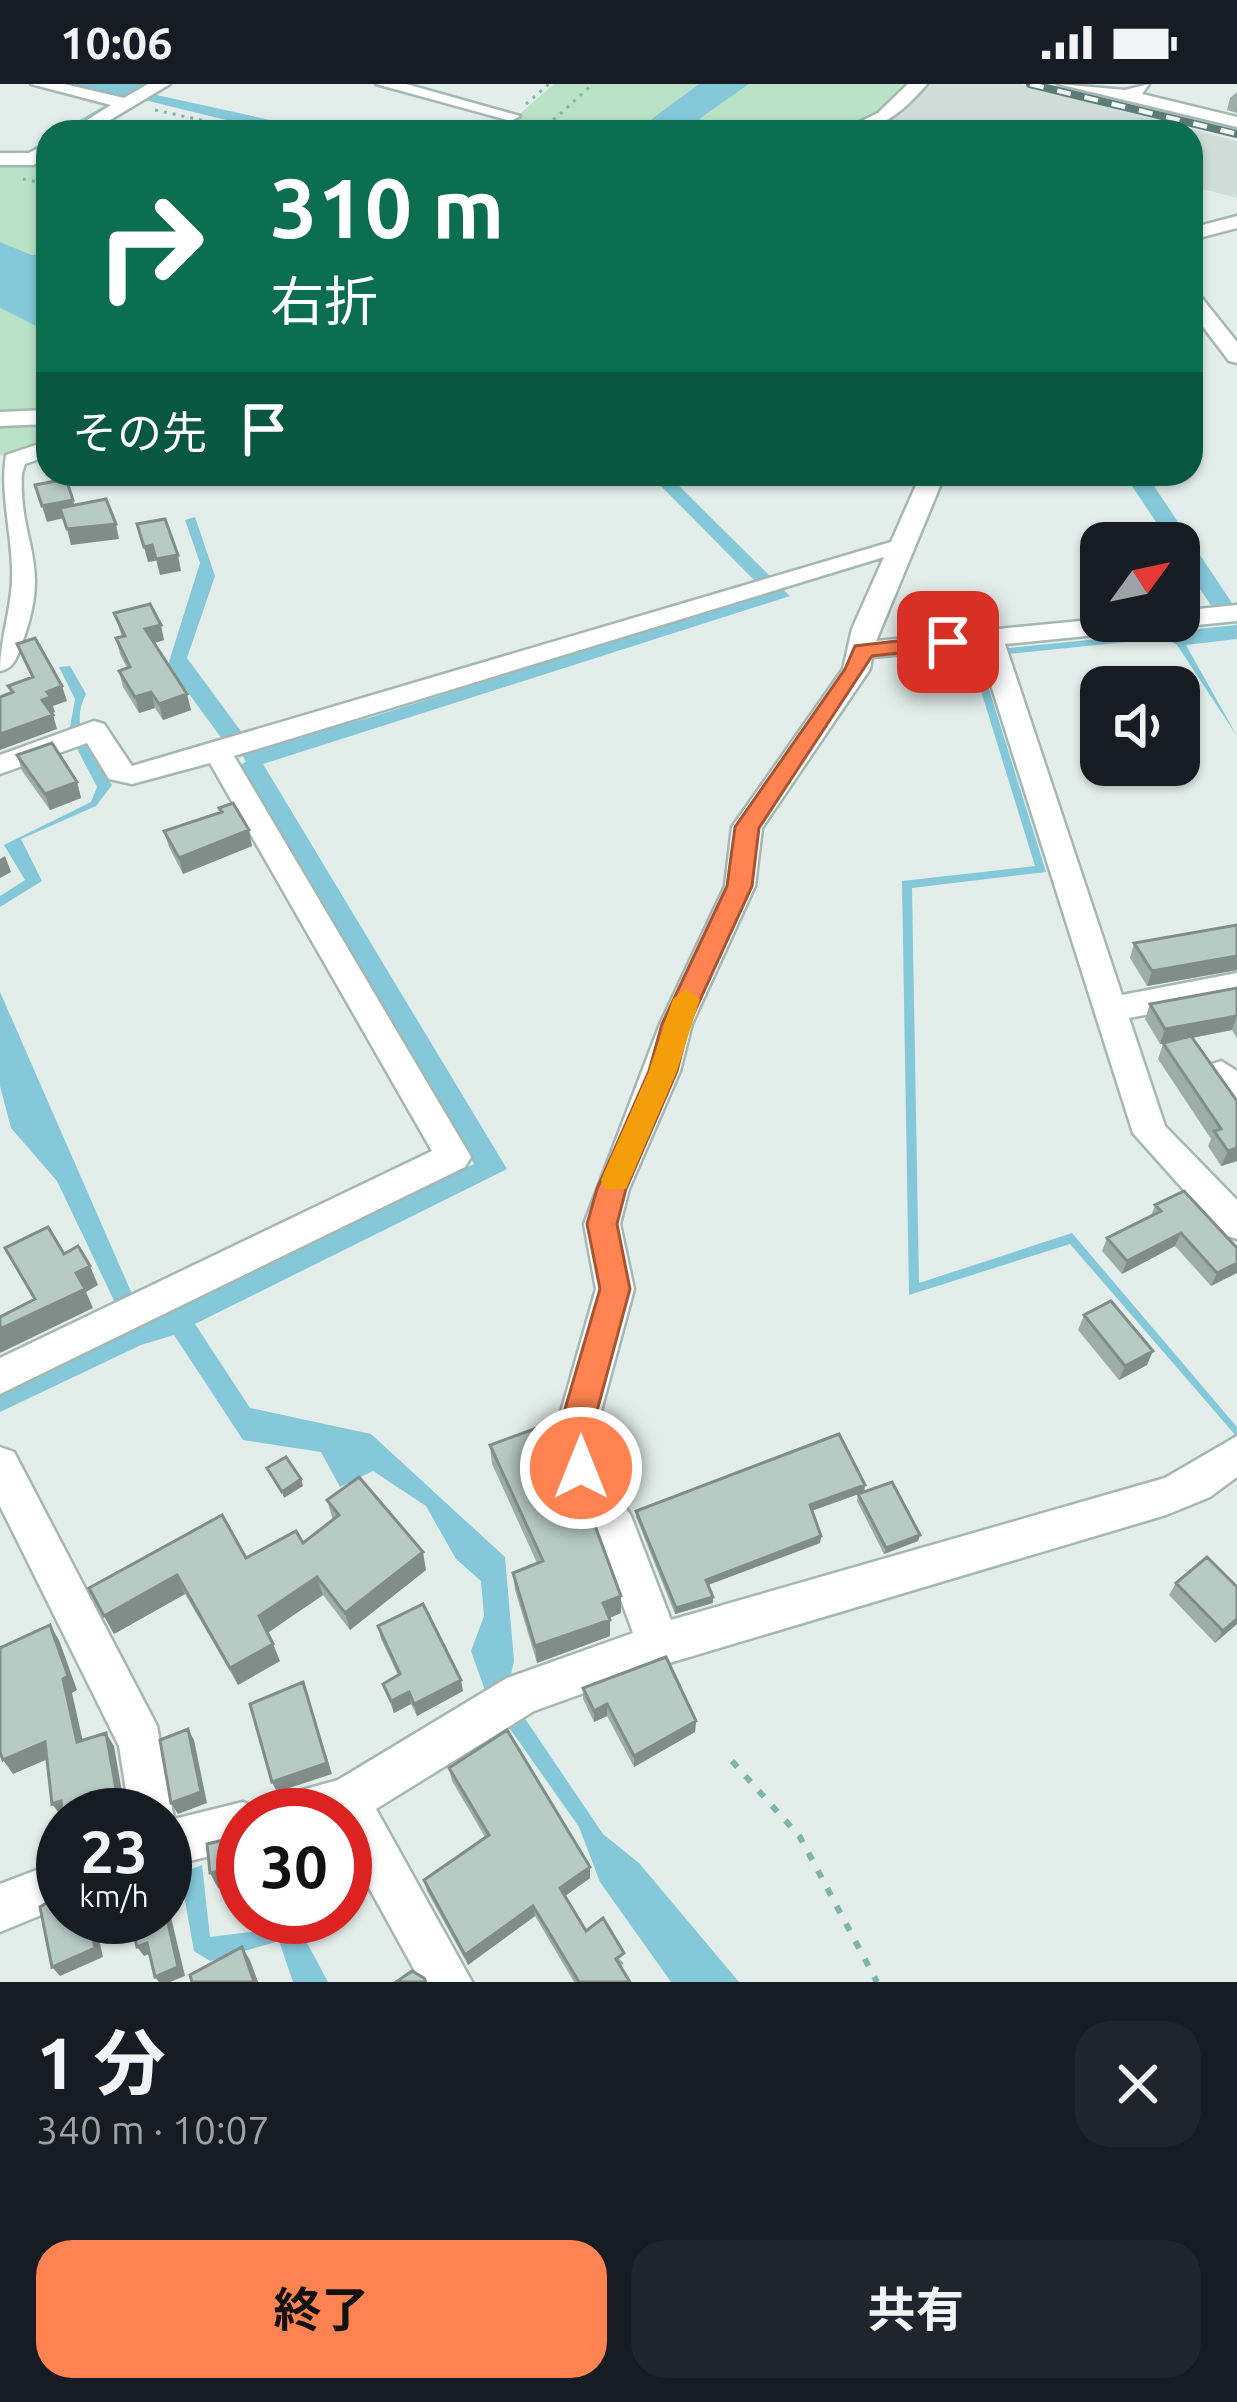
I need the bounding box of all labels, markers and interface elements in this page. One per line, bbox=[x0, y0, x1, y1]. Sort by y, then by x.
text: 10:06 bbox=[60, 17, 173, 68]
text: 310 m bbox=[270, 160, 504, 254]
icon: right bbox=[72, 168, 228, 324]
text: 右折 bbox=[270, 271, 378, 331]
icon: arrive bbox=[231, 396, 297, 462]
text: その先 bbox=[72, 407, 207, 458]
north arrow bbox=[1080, 522, 1200, 642]
map controls bbox=[1080, 522, 1200, 786]
pin bbox=[897, 591, 999, 693]
icon: arrive bbox=[915, 609, 981, 675]
button: sound bbox=[1080, 666, 1200, 786]
position arrow bbox=[518, 1405, 644, 1531]
speed limit sign: 30 bbox=[216, 1788, 372, 1944]
text: 23 bbox=[80, 1817, 148, 1884]
text: km/h bbox=[79, 1879, 149, 1913]
button: close bbox=[1075, 2021, 1201, 2147]
text: 1 分 bbox=[36, 2022, 166, 2103]
text: 340 m · 10:07 bbox=[36, 2108, 270, 2151]
button: 終了 bbox=[36, 2240, 607, 2378]
button: 共有 bbox=[631, 2240, 1201, 2378]

